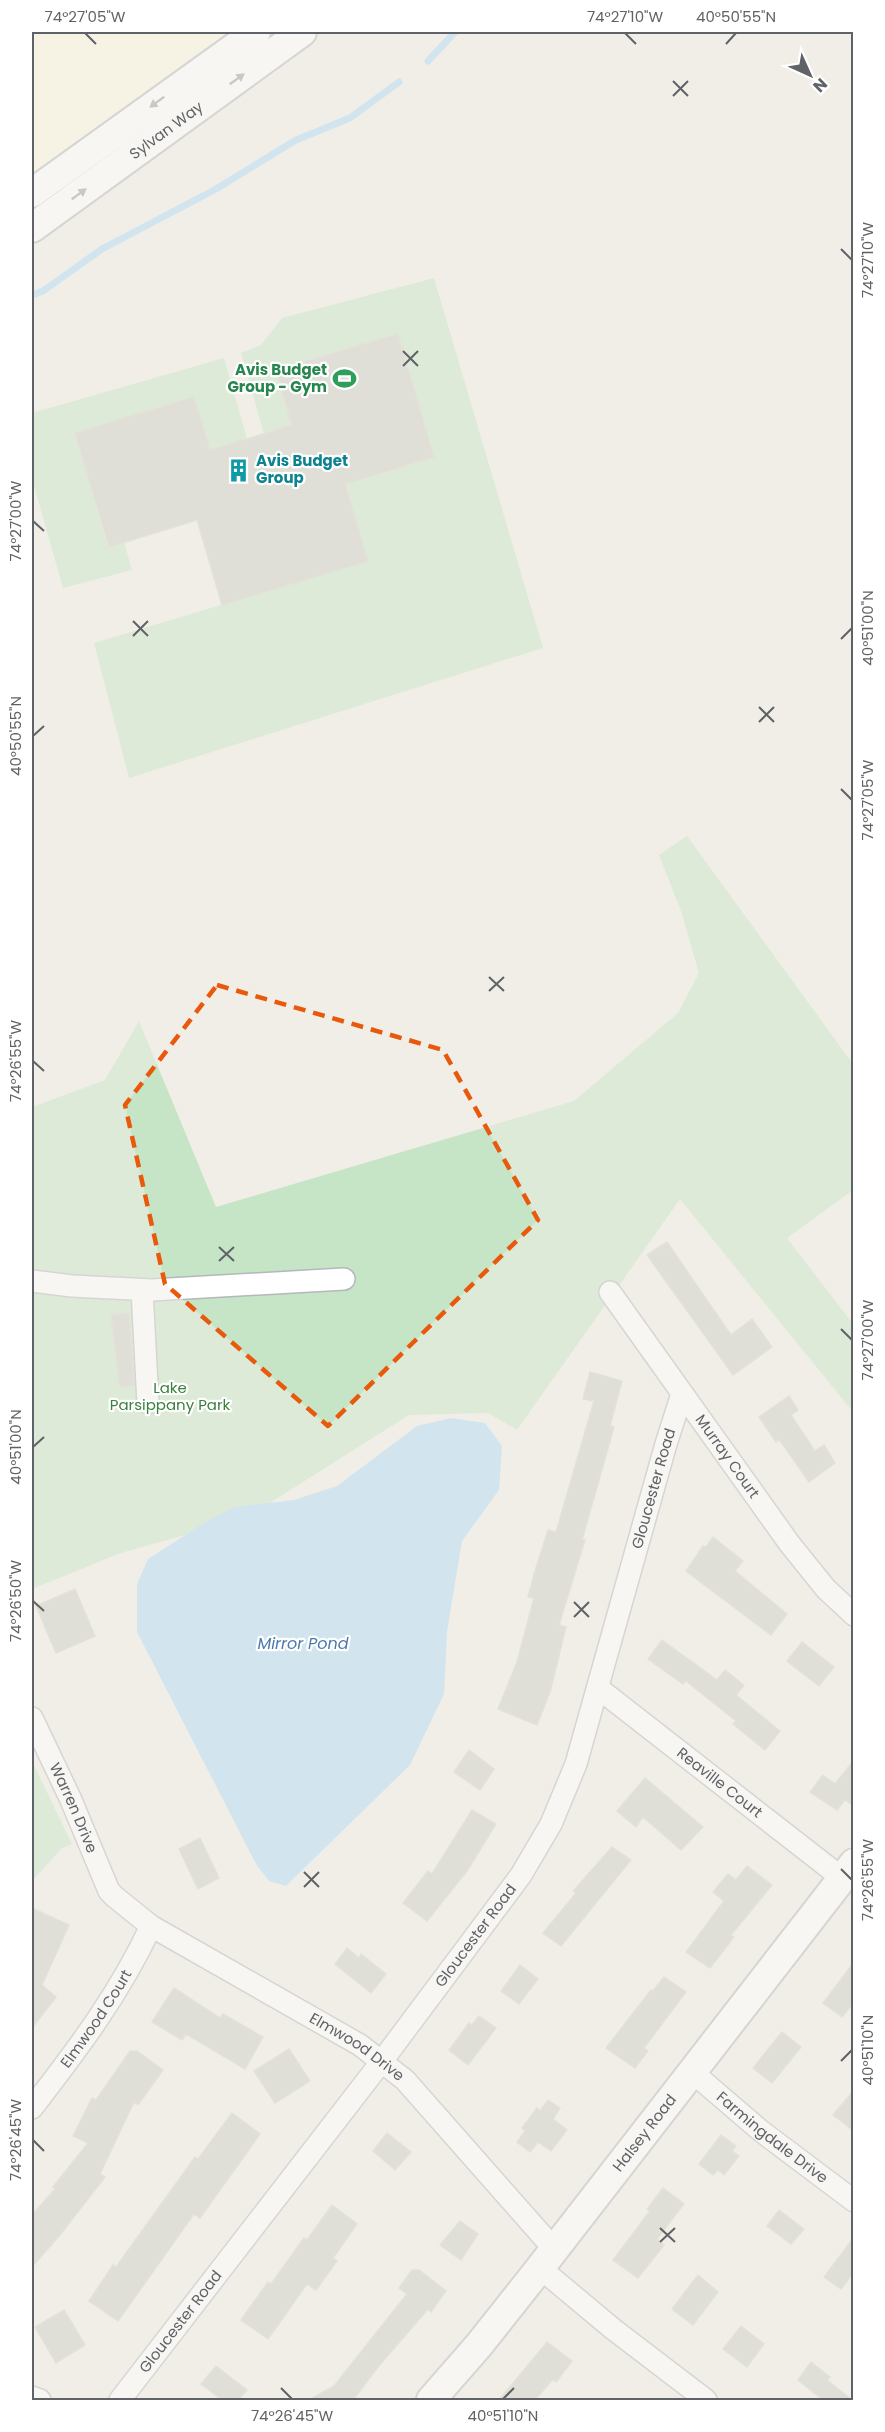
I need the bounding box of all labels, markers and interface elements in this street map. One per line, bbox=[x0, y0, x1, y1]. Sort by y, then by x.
text: 74°27'05"W bbox=[45, 6, 126, 27]
text: 74°27'10"W bbox=[587, 6, 663, 27]
text: 40°50'55"N bbox=[696, 6, 776, 27]
north arrow bbox=[780, 45, 840, 105]
one-way arrow bbox=[228, 73, 244, 85]
text: N bbox=[808, 73, 833, 98]
street label: Sylvan Way bbox=[125, 96, 208, 164]
one-way arrow bbox=[149, 96, 165, 108]
one-way arrow bbox=[71, 188, 86, 200]
text: 74°27'10"W bbox=[857, 222, 878, 298]
place label: Avis Budget Group - Gym bbox=[227, 359, 327, 397]
sports icon: Avis Budget Group - Gym bbox=[332, 366, 358, 392]
place label: Avis Budget Group bbox=[256, 450, 348, 488]
building icon: Avis Budget Group bbox=[225, 457, 251, 483]
text: 74°27'00"W bbox=[5, 480, 26, 561]
text: 40°51'00"N bbox=[857, 590, 878, 666]
text: 40°50'55"N bbox=[5, 696, 26, 776]
text: 74°27'05"W bbox=[857, 759, 878, 840]
text: 74°26'55"W bbox=[5, 1020, 26, 1102]
text: 74°27'00"W bbox=[857, 1299, 878, 1380]
park label: Lake Parsippany Park bbox=[110, 1377, 231, 1415]
text: 40°51'00"N bbox=[5, 1409, 26, 1485]
street label: Murray Court bbox=[691, 1410, 765, 1502]
street label: Gloucester Road bbox=[626, 1425, 680, 1551]
text: 74°26'50"W bbox=[5, 1560, 26, 1642]
water label: Mirror Pond bbox=[257, 1632, 349, 1655]
street label: Reaville Court bbox=[673, 1742, 767, 1822]
street label: Warren Drive bbox=[45, 1759, 103, 1856]
text: 74°26'55"W bbox=[857, 1839, 878, 1921]
street label: Gloucester Road bbox=[430, 1879, 521, 1991]
street label: Elmwood Court bbox=[55, 1966, 136, 2072]
street label: Elmwood Drive bbox=[306, 2007, 409, 2086]
text: 40°51'10"N bbox=[857, 2015, 878, 2085]
street label: Farmingdale Drive bbox=[712, 2086, 833, 2188]
street label: Halsey Road bbox=[607, 2090, 681, 2176]
text: 74°26'45"W bbox=[5, 2099, 26, 2181]
street label: Gloucester Road bbox=[134, 2266, 226, 2377]
text: 74°26'45"W bbox=[251, 2405, 333, 2426]
text: 40°51'10"N bbox=[468, 2405, 538, 2426]

